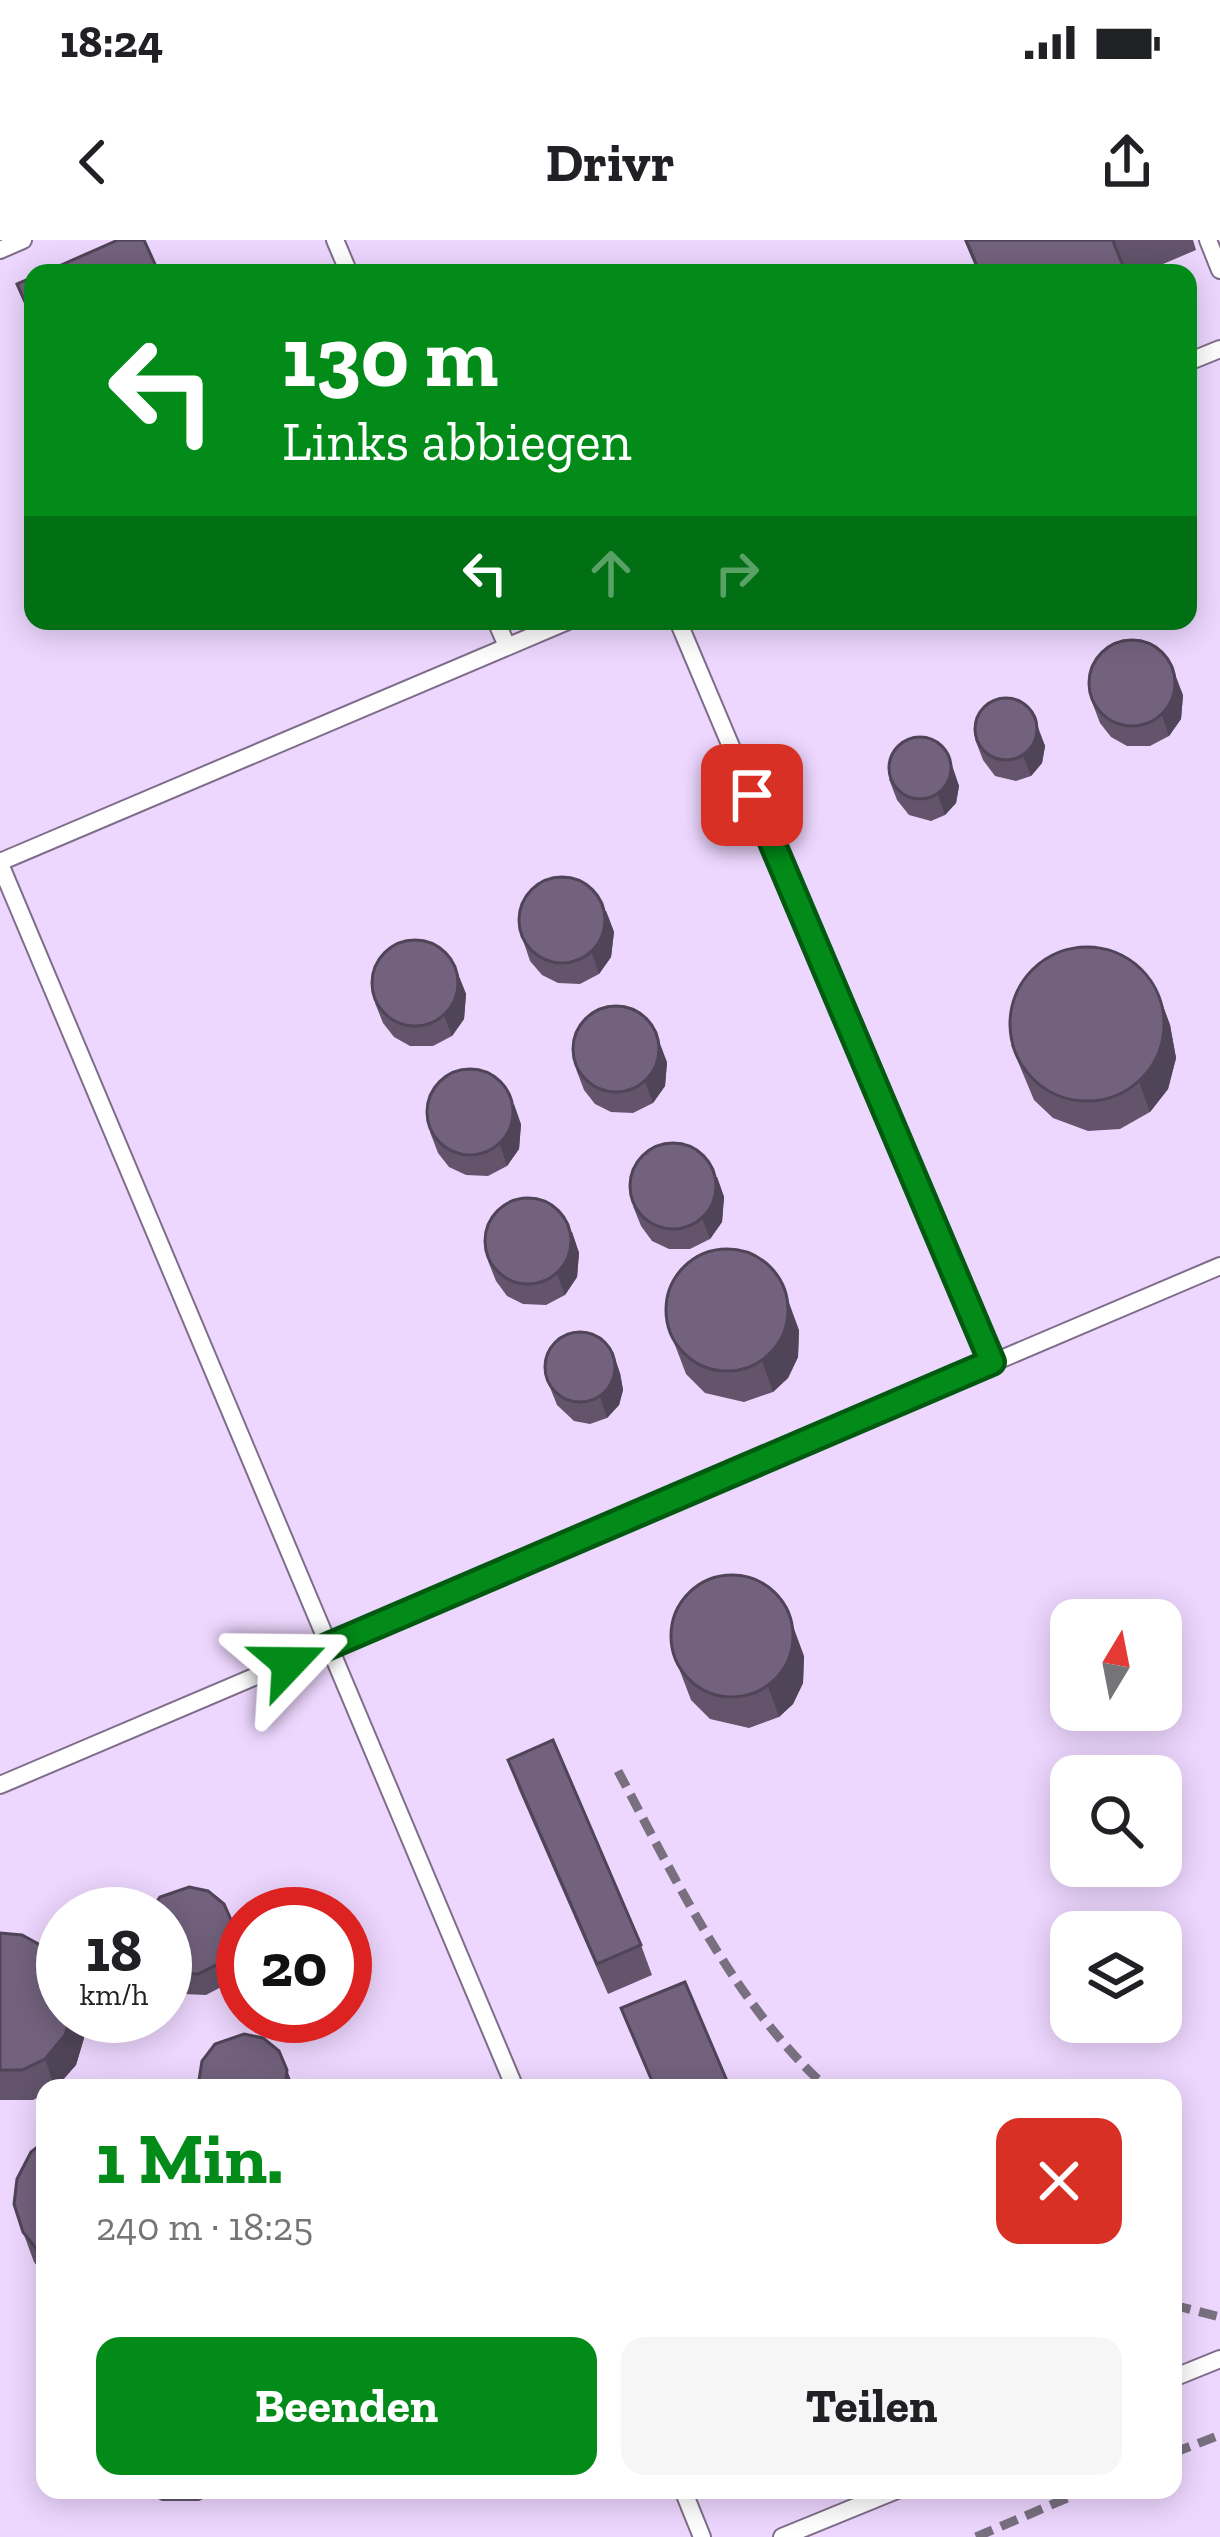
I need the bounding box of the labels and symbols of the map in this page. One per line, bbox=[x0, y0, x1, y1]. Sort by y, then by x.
pin bbox=[701, 744, 803, 846]
north arrow bbox=[1050, 1599, 1182, 1731]
position arrow bbox=[226, 1600, 352, 1726]
speed limit sign: 20 bbox=[216, 1887, 372, 2043]

